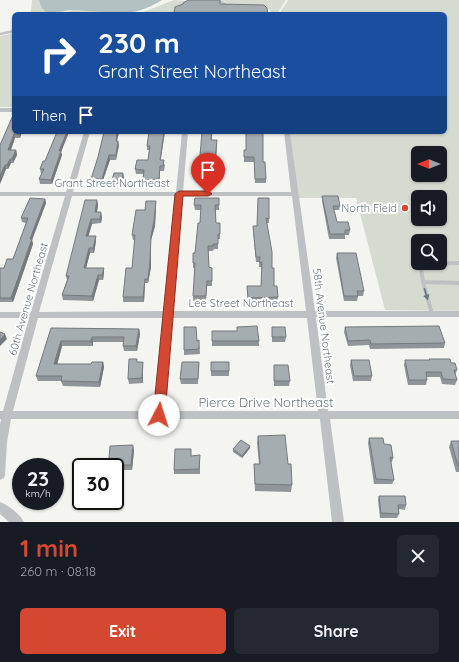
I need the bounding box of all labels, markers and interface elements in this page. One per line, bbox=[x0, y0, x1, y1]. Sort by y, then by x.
text: 230 m bbox=[98, 25, 180, 60]
icon: right bbox=[32, 28, 84, 80]
text: Grant Street Northeast bbox=[98, 60, 287, 83]
icon: arrive bbox=[75, 104, 97, 126]
text: Then bbox=[32, 106, 67, 125]
north arrow bbox=[411, 146, 447, 182]
map controls bbox=[411, 146, 447, 270]
pin bbox=[191, 153, 225, 194]
icon: arrive bbox=[197, 159, 219, 181]
street label: Grant Street Northeast bbox=[54, 176, 170, 190]
button: sound bbox=[411, 190, 447, 226]
place label: North Field bbox=[341, 201, 397, 215]
marker: North Field bbox=[400, 203, 410, 213]
button: search bbox=[411, 234, 447, 270]
street label: 60th Avenue Northeast bbox=[5, 241, 51, 357]
street label: 58th Avenue Northeast bbox=[310, 267, 338, 385]
one-way arrow bbox=[423, 289, 429, 301]
street label: Lee Street Northeast bbox=[188, 296, 294, 310]
position arrow bbox=[138, 394, 180, 436]
street label: Pierce Drive Northeast bbox=[199, 394, 333, 410]
speed limit sign: 30 bbox=[72, 458, 124, 510]
text: 23 bbox=[27, 466, 49, 491]
text: km/h bbox=[25, 487, 51, 500]
text: 1 min bbox=[20, 533, 78, 563]
button: close bbox=[397, 535, 439, 577]
text: 260 m · 08:18 bbox=[20, 563, 96, 579]
button: Exit bbox=[20, 608, 226, 654]
button: Share bbox=[234, 608, 439, 654]

